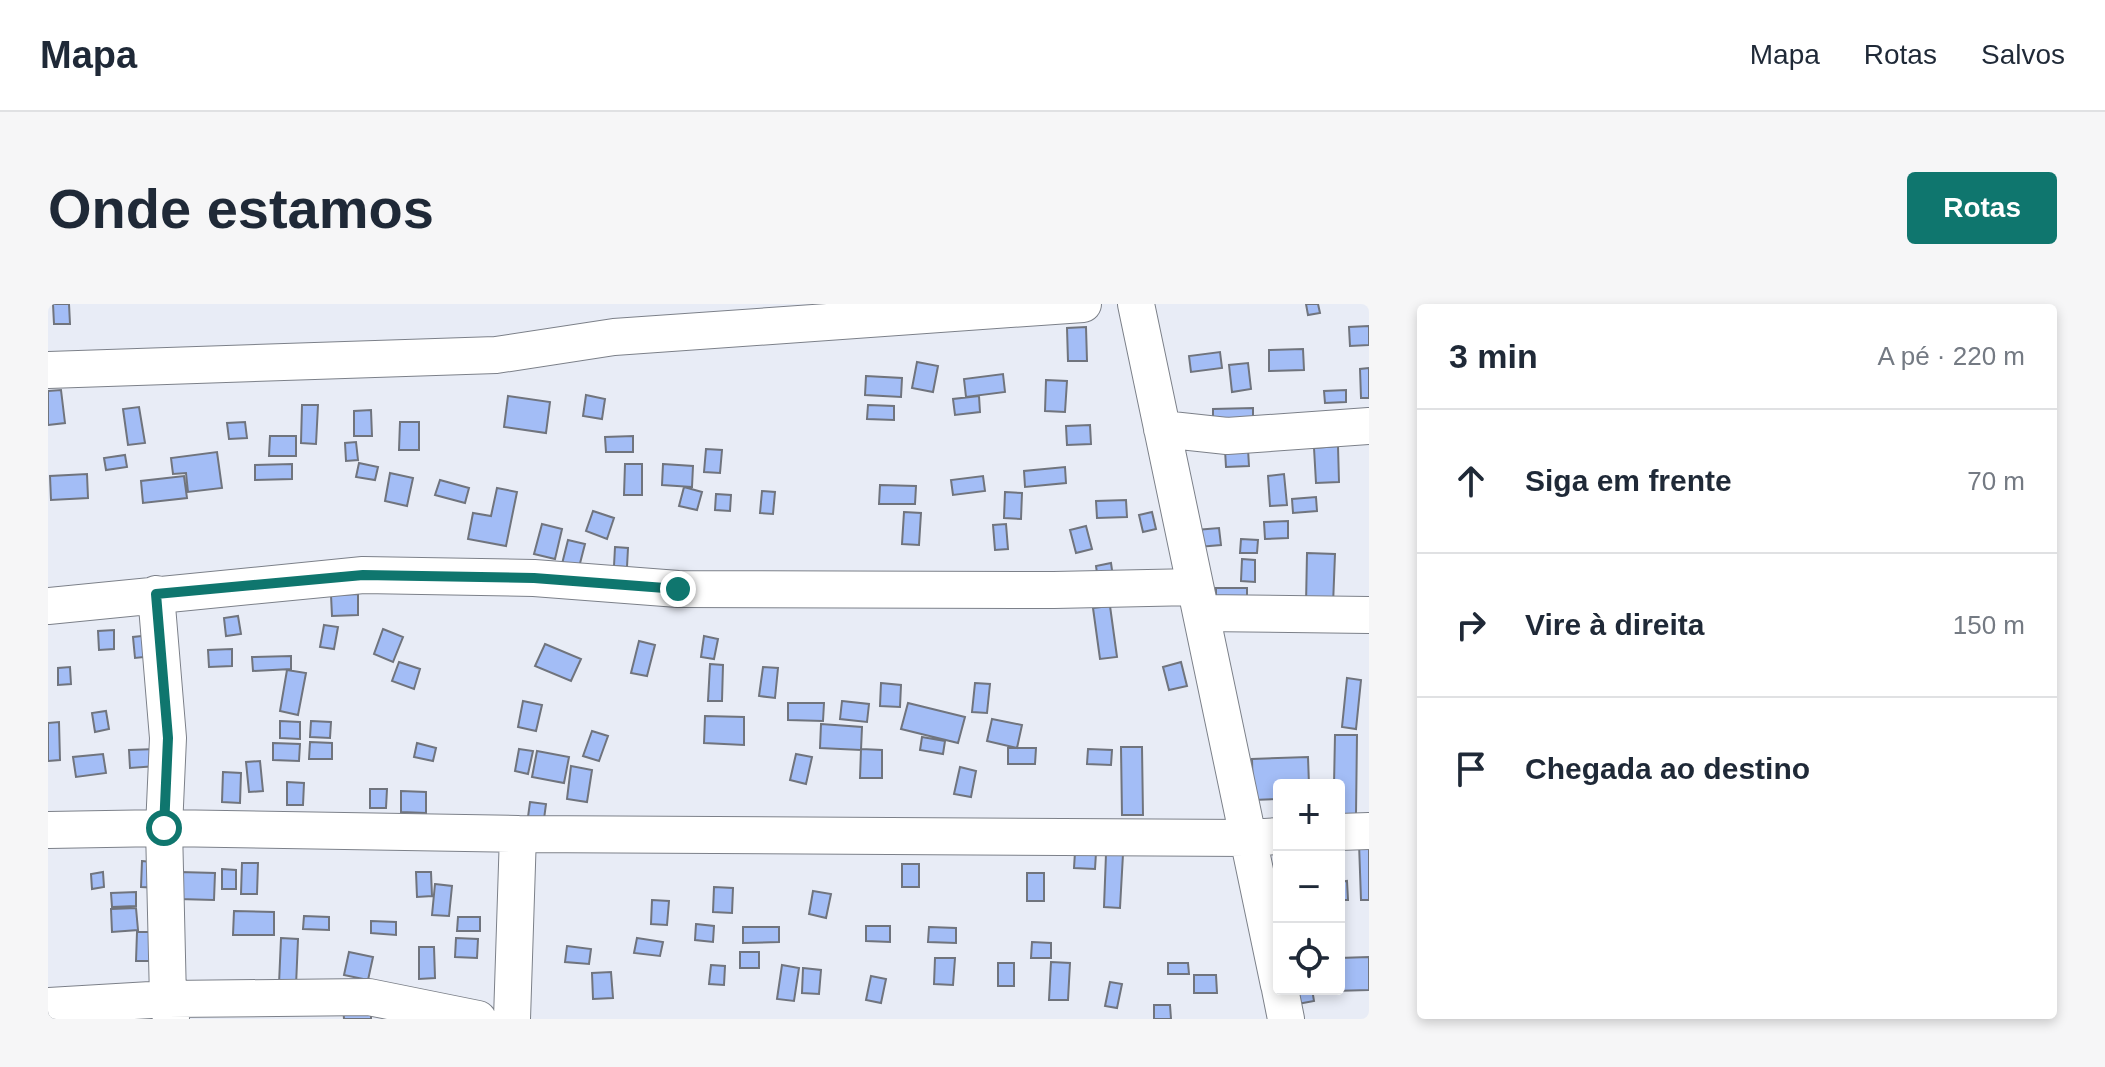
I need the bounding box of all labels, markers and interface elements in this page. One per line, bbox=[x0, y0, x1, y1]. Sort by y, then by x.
text: Mapa bbox=[40, 34, 137, 76]
text: Mapa bbox=[1750, 39, 1820, 70]
text: Rotas bbox=[1864, 39, 1937, 70]
text: Salvos bbox=[1981, 39, 2065, 70]
button: Rotas bbox=[1907, 172, 2057, 244]
text: Onde estamos bbox=[48, 177, 434, 240]
text: 3 min bbox=[1449, 337, 1538, 375]
text: A pé · 220 m bbox=[1878, 341, 2025, 371]
icon: ahead bbox=[1449, 459, 1493, 503]
text: Siga em frente bbox=[1525, 464, 1732, 497]
text: 70 m bbox=[1967, 466, 2025, 496]
route end bbox=[660, 571, 696, 607]
icon: right bbox=[1449, 603, 1493, 647]
text: Vire à direita bbox=[1525, 608, 1705, 641]
text: 150 m bbox=[1953, 610, 2025, 640]
icon: arrive bbox=[1449, 747, 1493, 791]
text: Chegada ao destino bbox=[1525, 752, 1810, 785]
map controls bbox=[1273, 779, 1345, 995]
button: + bbox=[1273, 779, 1345, 851]
route start bbox=[146, 810, 182, 846]
button: − bbox=[1273, 851, 1345, 923]
button: locate bbox=[1273, 923, 1345, 995]

